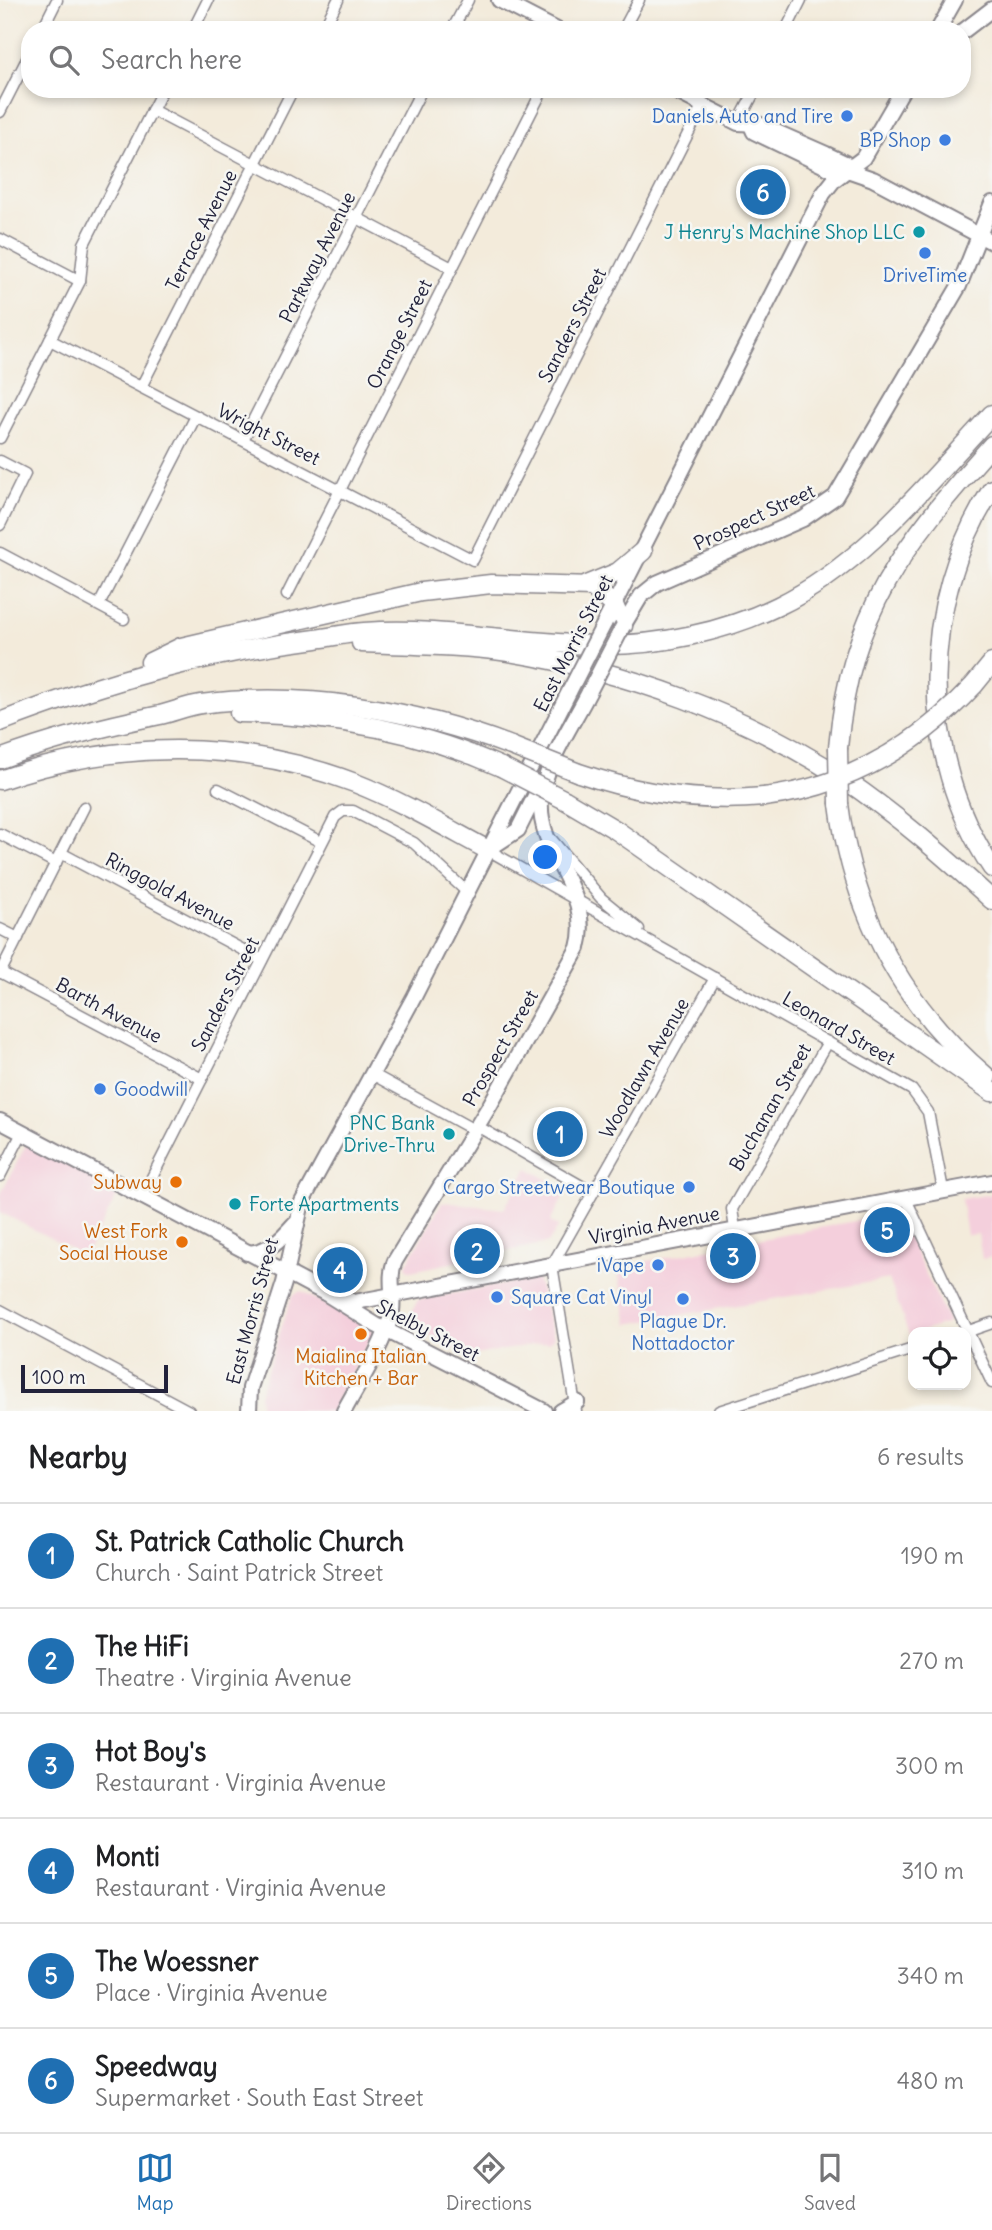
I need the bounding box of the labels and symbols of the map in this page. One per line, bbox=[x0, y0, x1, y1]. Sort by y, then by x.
place label: Daniels Auto and Tire bbox=[652, 104, 833, 128]
marker: Daniels Auto and Tire bbox=[839, 108, 855, 124]
place label: BP Shop bbox=[860, 128, 931, 152]
marker: BP Shop bbox=[937, 132, 953, 148]
street label: Terrace Avenue bbox=[160, 165, 242, 295]
pin: 6 bbox=[740, 166, 786, 218]
street label: Parkway Avenue bbox=[274, 187, 360, 327]
place label: J Henry's Machine Shop LLC bbox=[664, 220, 905, 244]
marker: J Henry's Machine Shop LLC bbox=[911, 224, 927, 240]
marker: DriveTime bbox=[917, 245, 933, 261]
place label: DriveTime bbox=[883, 263, 967, 287]
street label: Sanders Street bbox=[533, 264, 611, 386]
street label: Orange Street bbox=[361, 275, 437, 393]
street label: Wright Street bbox=[214, 398, 324, 470]
street label: Prospect Street bbox=[690, 479, 818, 555]
street label: East Morris Street bbox=[528, 570, 618, 716]
your location bbox=[528, 840, 562, 874]
street label: Ringgold Avenue bbox=[101, 847, 239, 935]
street label: Sanders Street bbox=[186, 933, 264, 1055]
street label: Barth Avenue bbox=[52, 972, 166, 1048]
street label: Prospect Street bbox=[457, 985, 543, 1111]
street label: Leonard Street bbox=[778, 986, 900, 1070]
street label: Woodlawn Avenue bbox=[594, 993, 694, 1143]
street label: Buchanan Street bbox=[724, 1039, 816, 1175]
place label: Goodwill bbox=[114, 1077, 188, 1101]
marker: Goodwill bbox=[92, 1081, 108, 1097]
pin: 1 bbox=[537, 1108, 583, 1160]
place label: PNC Bank Drive-Thru bbox=[343, 1111, 435, 1157]
marker: PNC Bank Drive-Thru bbox=[441, 1126, 457, 1142]
place label: Subway bbox=[93, 1170, 162, 1194]
marker: Subway bbox=[168, 1174, 184, 1190]
place label: Cargo Streetwear Boutique bbox=[443, 1175, 675, 1199]
marker: Cargo Streetwear Boutique bbox=[681, 1179, 697, 1195]
place label: Forte Apartments bbox=[249, 1192, 399, 1216]
marker: Forte Apartments bbox=[227, 1196, 243, 1212]
street label: Virginia Avenue bbox=[587, 1201, 721, 1249]
pin: 5 bbox=[864, 1204, 910, 1256]
place label: West Fork Social House bbox=[59, 1219, 168, 1265]
pin: 2 bbox=[454, 1225, 500, 1277]
pin: 3 bbox=[710, 1230, 756, 1282]
marker: West Fork Social House bbox=[174, 1234, 190, 1250]
street label: East Morris Street bbox=[221, 1235, 283, 1387]
pin: 4 bbox=[317, 1244, 363, 1296]
place label: iVape bbox=[597, 1253, 644, 1277]
marker: iVape bbox=[650, 1257, 666, 1273]
place label: Square Cat Vinyl bbox=[511, 1285, 652, 1309]
marker: Square Cat Vinyl bbox=[489, 1289, 505, 1305]
marker: Plague Dr. Nottadoctor bbox=[675, 1291, 691, 1307]
street label: Shelby Street bbox=[372, 1294, 484, 1366]
place label: Plague Dr. Nottadoctor bbox=[631, 1309, 735, 1355]
marker: Maialina Italian Kitchen + Bar bbox=[353, 1326, 369, 1342]
place label: Maialina Italian Kitchen + Bar bbox=[295, 1344, 427, 1390]
scale bar bbox=[21, 1362, 168, 1394]

